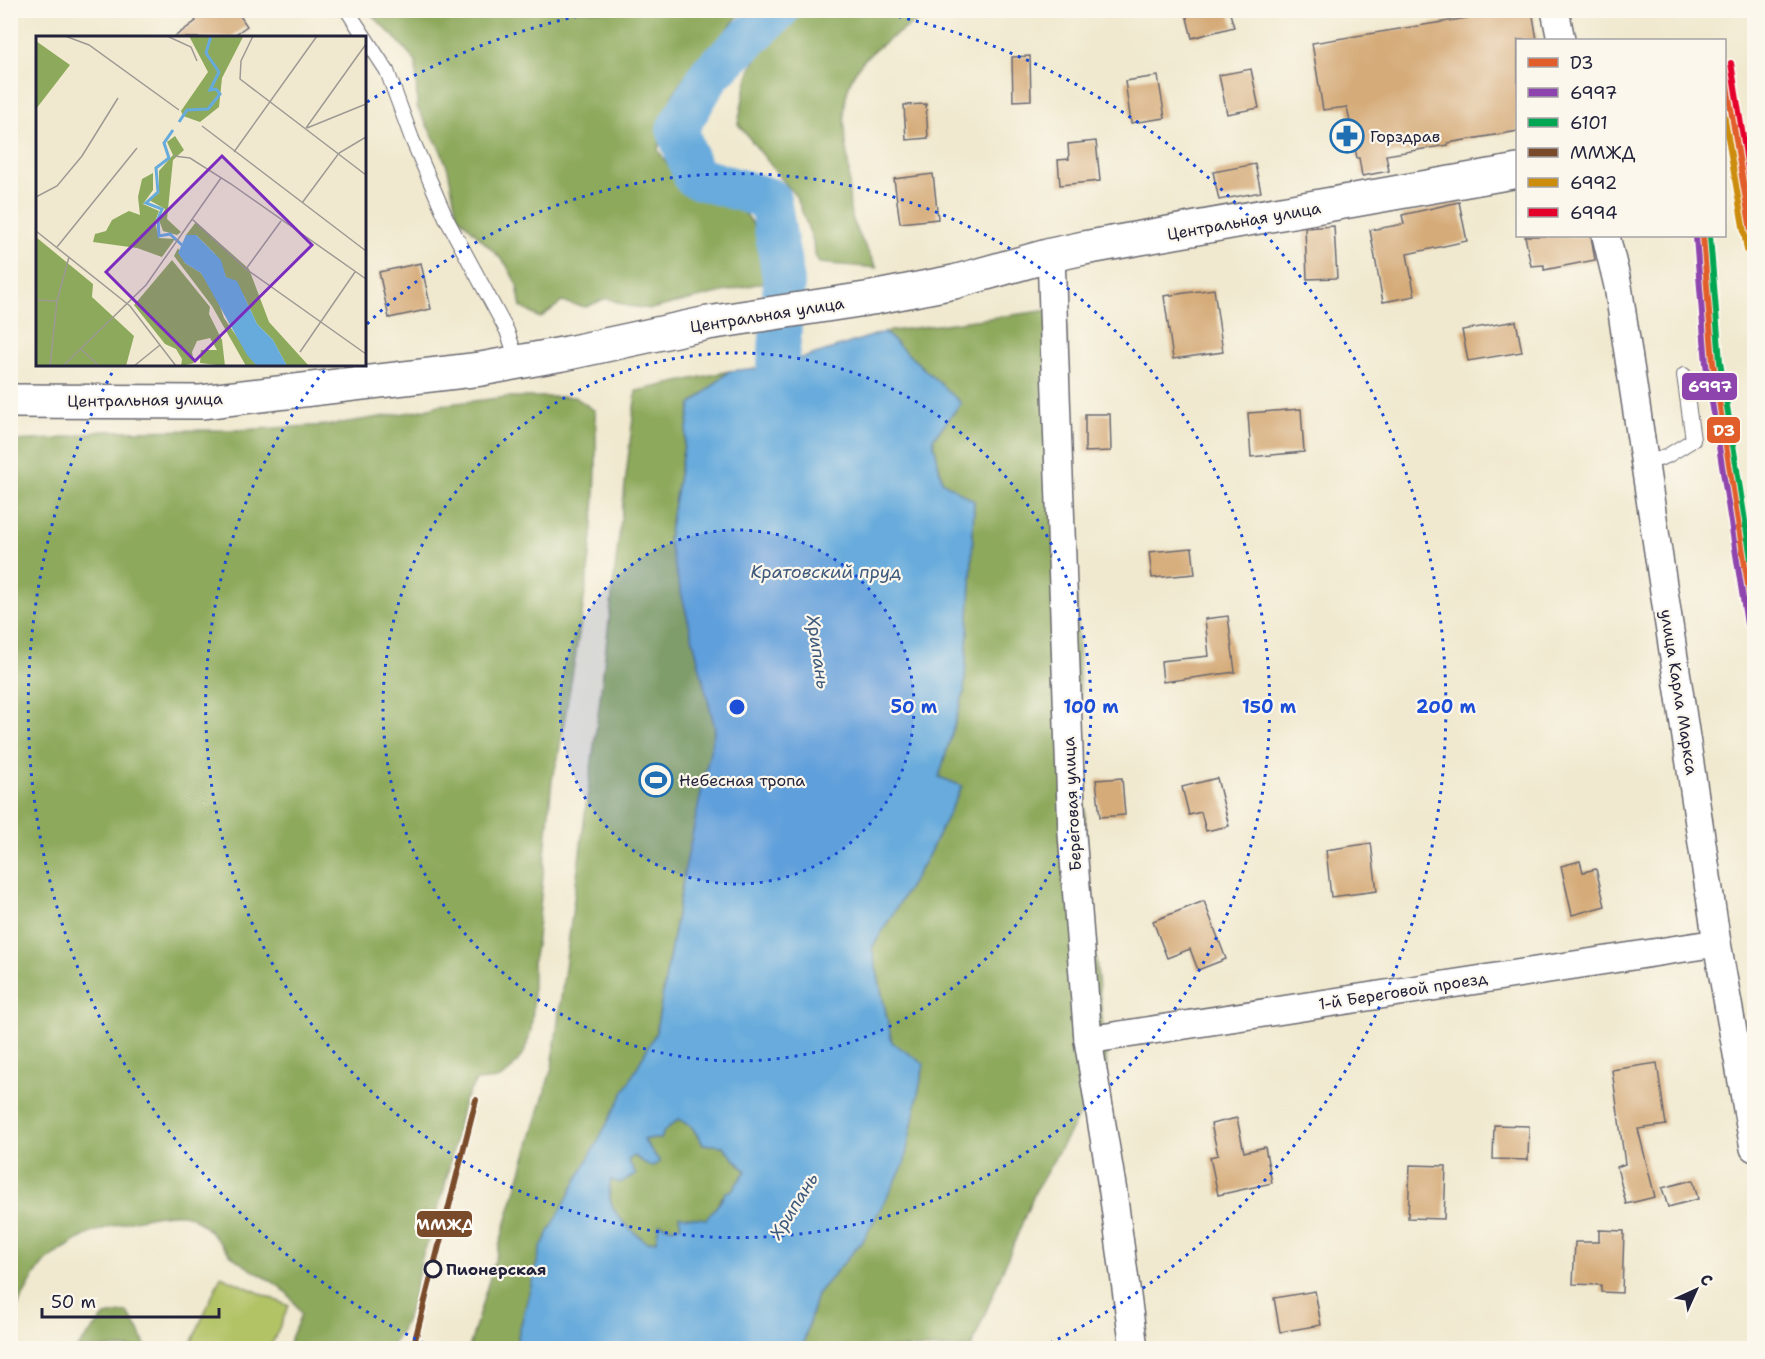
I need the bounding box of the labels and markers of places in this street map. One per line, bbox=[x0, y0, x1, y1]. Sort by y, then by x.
pharmacy icon: Горздрав bbox=[1329, 118, 1365, 154]
place label: Горздрав bbox=[1370, 126, 1440, 147]
centre of rings bbox=[727, 697, 747, 717]
sports icon: Небесная тропа bbox=[638, 762, 674, 798]
place label: Небесная тропа bbox=[679, 770, 805, 791]
place label: Пионерская bbox=[446, 1259, 546, 1280]
marker: Пионерская bbox=[424, 1260, 442, 1278]

